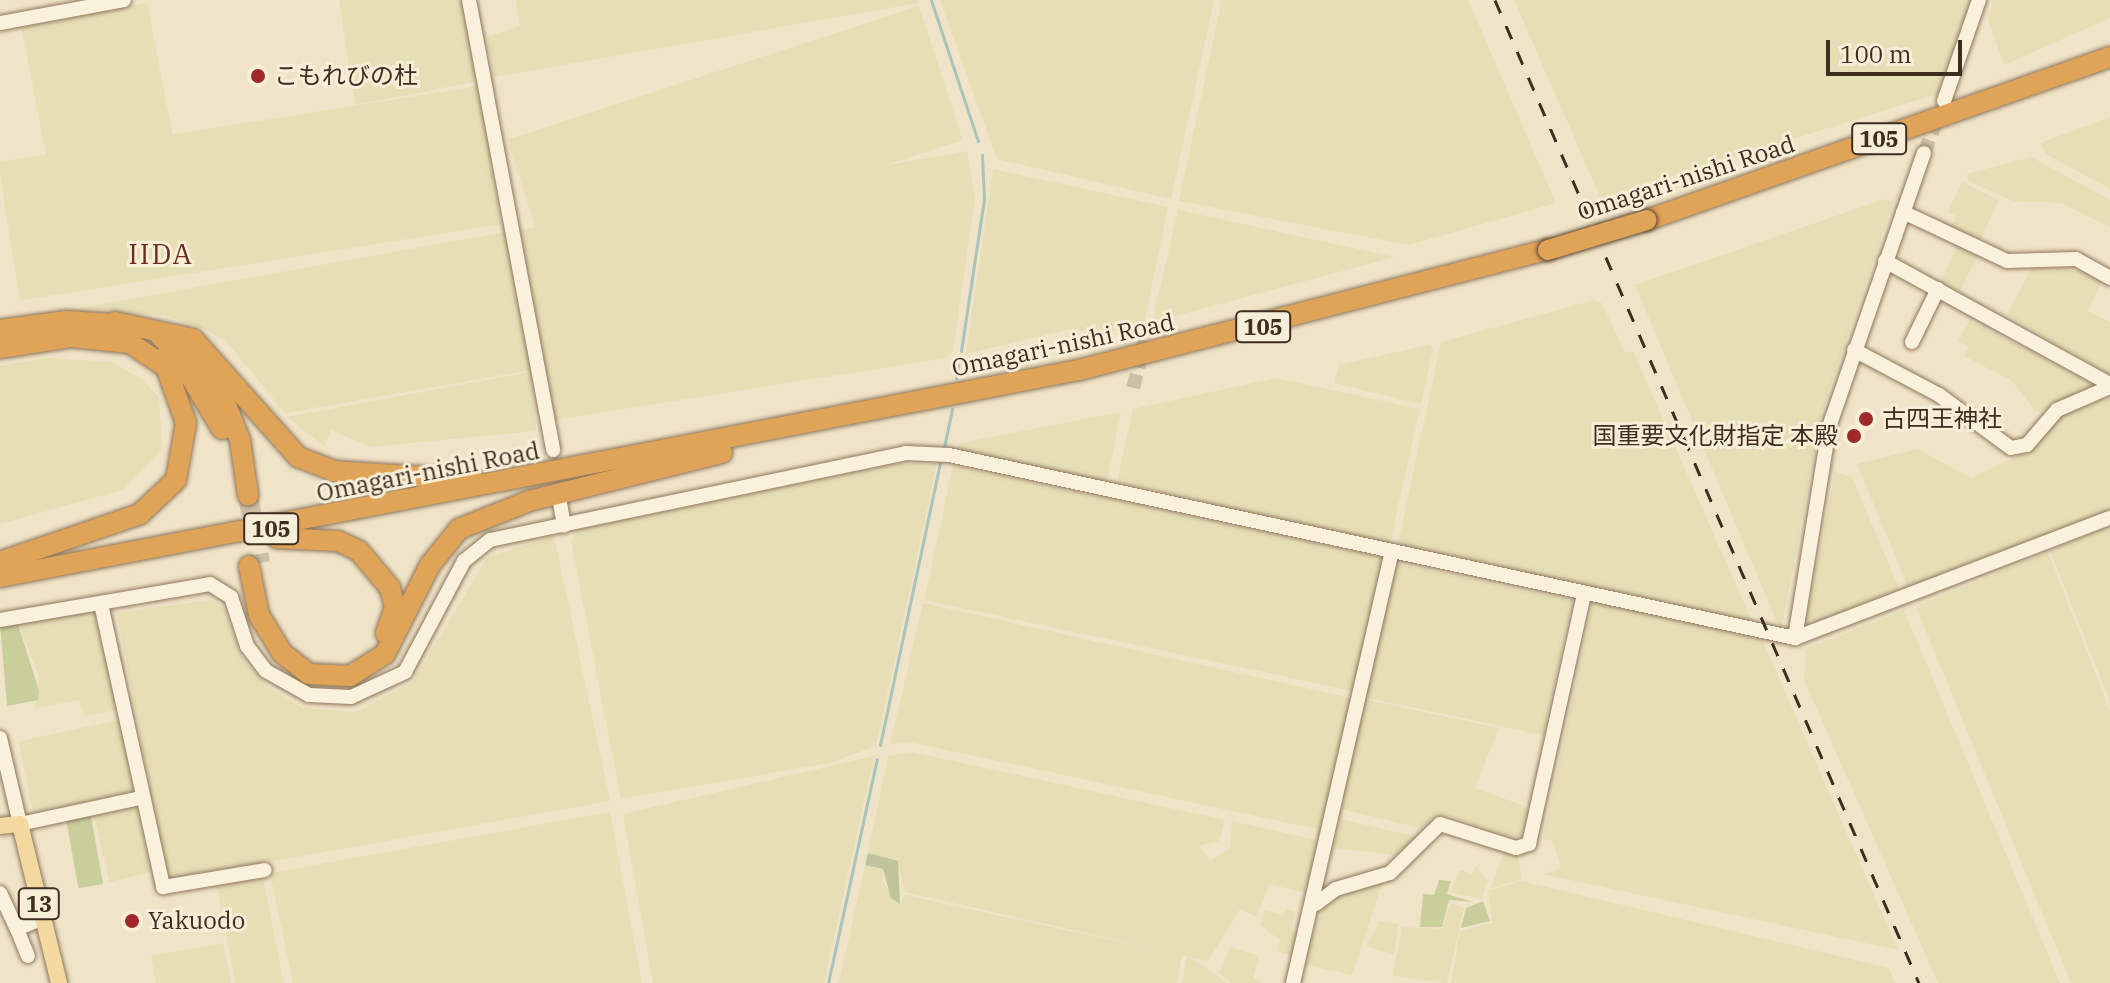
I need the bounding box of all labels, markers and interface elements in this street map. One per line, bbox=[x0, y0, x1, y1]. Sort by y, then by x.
scale bar bbox=[1830, 24, 1966, 74]
text: 100 m bbox=[1840, 38, 1912, 70]
place label: こもれびの杜 bbox=[274, 62, 418, 90]
marker: こもれびの杜 bbox=[249, 67, 267, 85]
road number: 105 bbox=[1851, 121, 1907, 157]
street label: Omagari-nishi Road bbox=[1574, 129, 1798, 227]
district label: IIDA bbox=[128, 237, 194, 271]
street label: Omagari-nishi Road bbox=[949, 307, 1177, 383]
road number: 105 bbox=[1235, 309, 1291, 345]
place label: 古四王神社 bbox=[1882, 405, 2002, 433]
marker: 古四王神社 bbox=[1857, 410, 1875, 428]
place label: 国重要文化財指定 本殿 bbox=[1592, 422, 1838, 450]
marker: 国重要文化財指定 本殿 bbox=[1845, 427, 1863, 445]
street label: Omagari-nishi Road bbox=[314, 436, 542, 508]
road number: 105 bbox=[243, 511, 299, 547]
road number: 13 bbox=[17, 886, 61, 922]
place label: Yakuodo bbox=[148, 907, 245, 935]
marker: Yakuodo bbox=[123, 912, 141, 930]

